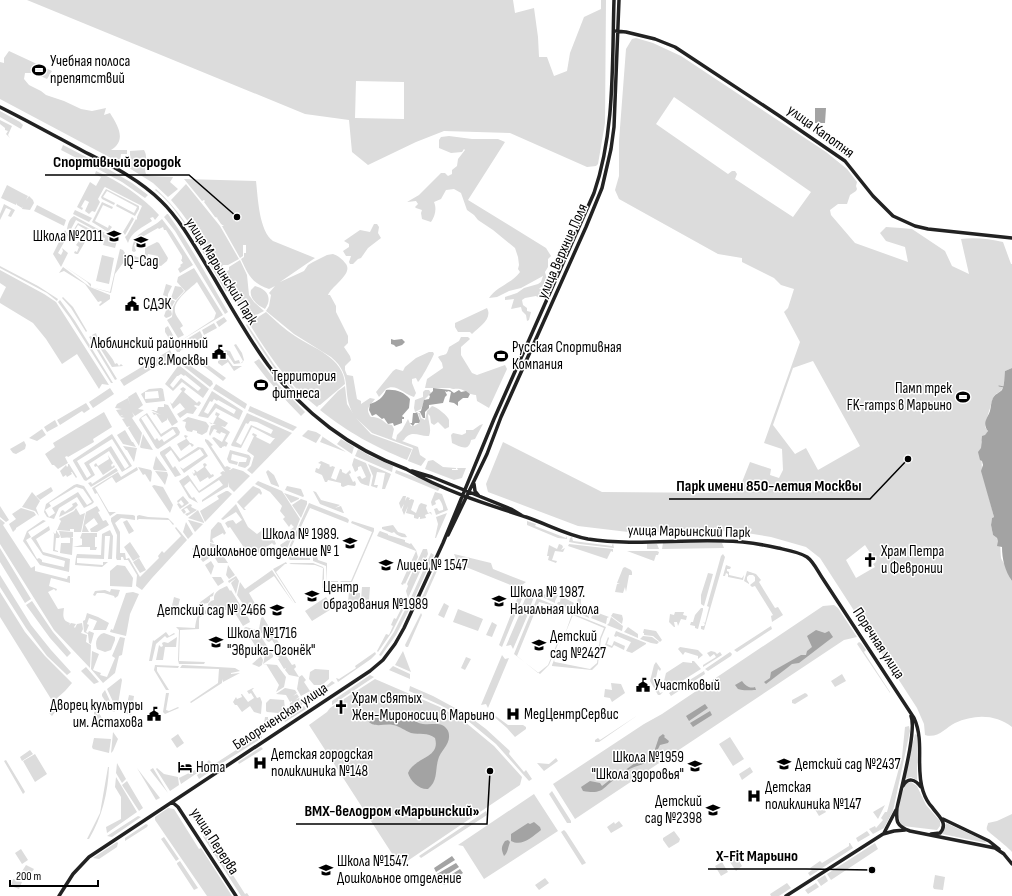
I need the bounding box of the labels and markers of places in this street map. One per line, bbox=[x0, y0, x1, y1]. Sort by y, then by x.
place label: Учебная полоса препятствий bbox=[50, 52, 130, 88]
sports icon: Учебная полоса препятствий bbox=[31, 62, 47, 78]
callout: Спортивный городок bbox=[45, 147, 189, 175]
place label: Школа №2011 bbox=[33, 227, 104, 246]
school or university icon: Школа №2011 bbox=[106, 228, 122, 244]
school or university icon: iQ-Сад bbox=[133, 234, 149, 250]
place label: iQ-Сад bbox=[124, 252, 158, 271]
place label: СДЭК bbox=[143, 295, 171, 314]
public building icon: СДЭК bbox=[124, 296, 140, 312]
place label: Люблинский районный суд г.Москвы bbox=[90, 334, 208, 370]
place label: Русская Спортивная Компания bbox=[512, 338, 622, 374]
public building icon: Люблинский районный суд г.Москвы bbox=[211, 344, 227, 360]
sports icon: Русская Спортивная Компания bbox=[493, 348, 509, 364]
place label: Территория фитнеса bbox=[272, 367, 336, 403]
sports icon: Территория фитнеса bbox=[253, 377, 269, 393]
place label: Памп трек FK-ramps в Марьино bbox=[847, 379, 952, 415]
sports icon: Памп трек FK-ramps в Марьино bbox=[955, 389, 971, 405]
callout: Парк имени 850-летия Москвы bbox=[669, 471, 870, 499]
place label: Школа № 1989. Дошкольное отделение № 1 bbox=[193, 525, 340, 561]
school or university icon: Школа № 1989. Дошкольное отделение № 1 bbox=[342, 535, 358, 551]
place label: Храм Петра и Февронии bbox=[880, 542, 944, 578]
church icon: Храм Петра и Февронии bbox=[862, 552, 878, 568]
place label: Лицей № 1547 bbox=[396, 556, 468, 575]
school or university icon: Лицей № 1547 bbox=[378, 557, 394, 573]
place label: Центр образования №1989 bbox=[323, 578, 428, 614]
place label: Школа № 1987. Начальная школа bbox=[510, 583, 599, 619]
school or university icon: Центр образования №1989 bbox=[304, 588, 320, 604]
school or university icon: Школа № 1987. Начальная школа bbox=[491, 593, 507, 609]
place label: Детский сад № 2466 bbox=[157, 601, 266, 620]
school or university icon: Детский сад № 2466 bbox=[269, 602, 285, 618]
place label: Школа №1716 "Эврика-Огонёк" bbox=[227, 624, 315, 660]
place label: Детский сад №2427 bbox=[550, 627, 606, 663]
school or university icon: Школа №1716 "Эврика-Огонёк" bbox=[208, 634, 224, 650]
school or university icon: Детский сад №2427 bbox=[531, 637, 547, 653]
place label: Участковый bbox=[654, 676, 720, 695]
public building icon: Участковый bbox=[635, 677, 651, 693]
place label: Храм святых Жен-Мироносиц в Марьино bbox=[351, 689, 495, 725]
place label: Дворец культуры им. Астахова bbox=[50, 696, 143, 732]
church icon: Храм святых Жен-Мироносиц в Марьино bbox=[333, 699, 349, 715]
place label: МедЦентрСервис bbox=[524, 705, 619, 724]
public building icon: Дворец культуры им. Астахова bbox=[146, 706, 162, 722]
hospital icon: МедЦентрСервис bbox=[505, 706, 521, 722]
place label: Детская городская поликлиника №148 bbox=[271, 745, 373, 781]
place label: Школа №1959 "Школа здоровья" bbox=[591, 748, 684, 784]
hospital icon: Детская городская поликлиника №148 bbox=[252, 755, 268, 771]
place label: Детский сад №2437 bbox=[795, 755, 901, 774]
school or university icon: Детский сад №2437 bbox=[776, 756, 792, 772]
place label: Нота bbox=[196, 758, 225, 777]
school or university icon: Школа №1959 "Школа здоровья" bbox=[687, 758, 703, 774]
hotel icon: Нота bbox=[177, 759, 193, 775]
place label: Детская поликлиника №147 bbox=[765, 778, 861, 814]
hospital icon: Детская поликлиника №147 bbox=[746, 788, 762, 804]
place label: Детский сад №2398 bbox=[645, 792, 702, 828]
callout: BMX-велодром «Марьинский» bbox=[296, 796, 487, 824]
school or university icon: Детский сад №2398 bbox=[705, 802, 721, 818]
callout: X-Fit Марьино bbox=[708, 841, 806, 869]
place label: Школа №1547. Дошкольное отделение bbox=[337, 852, 462, 888]
school or university icon: Школа №1547. Дошкольное отделение bbox=[318, 862, 334, 878]

